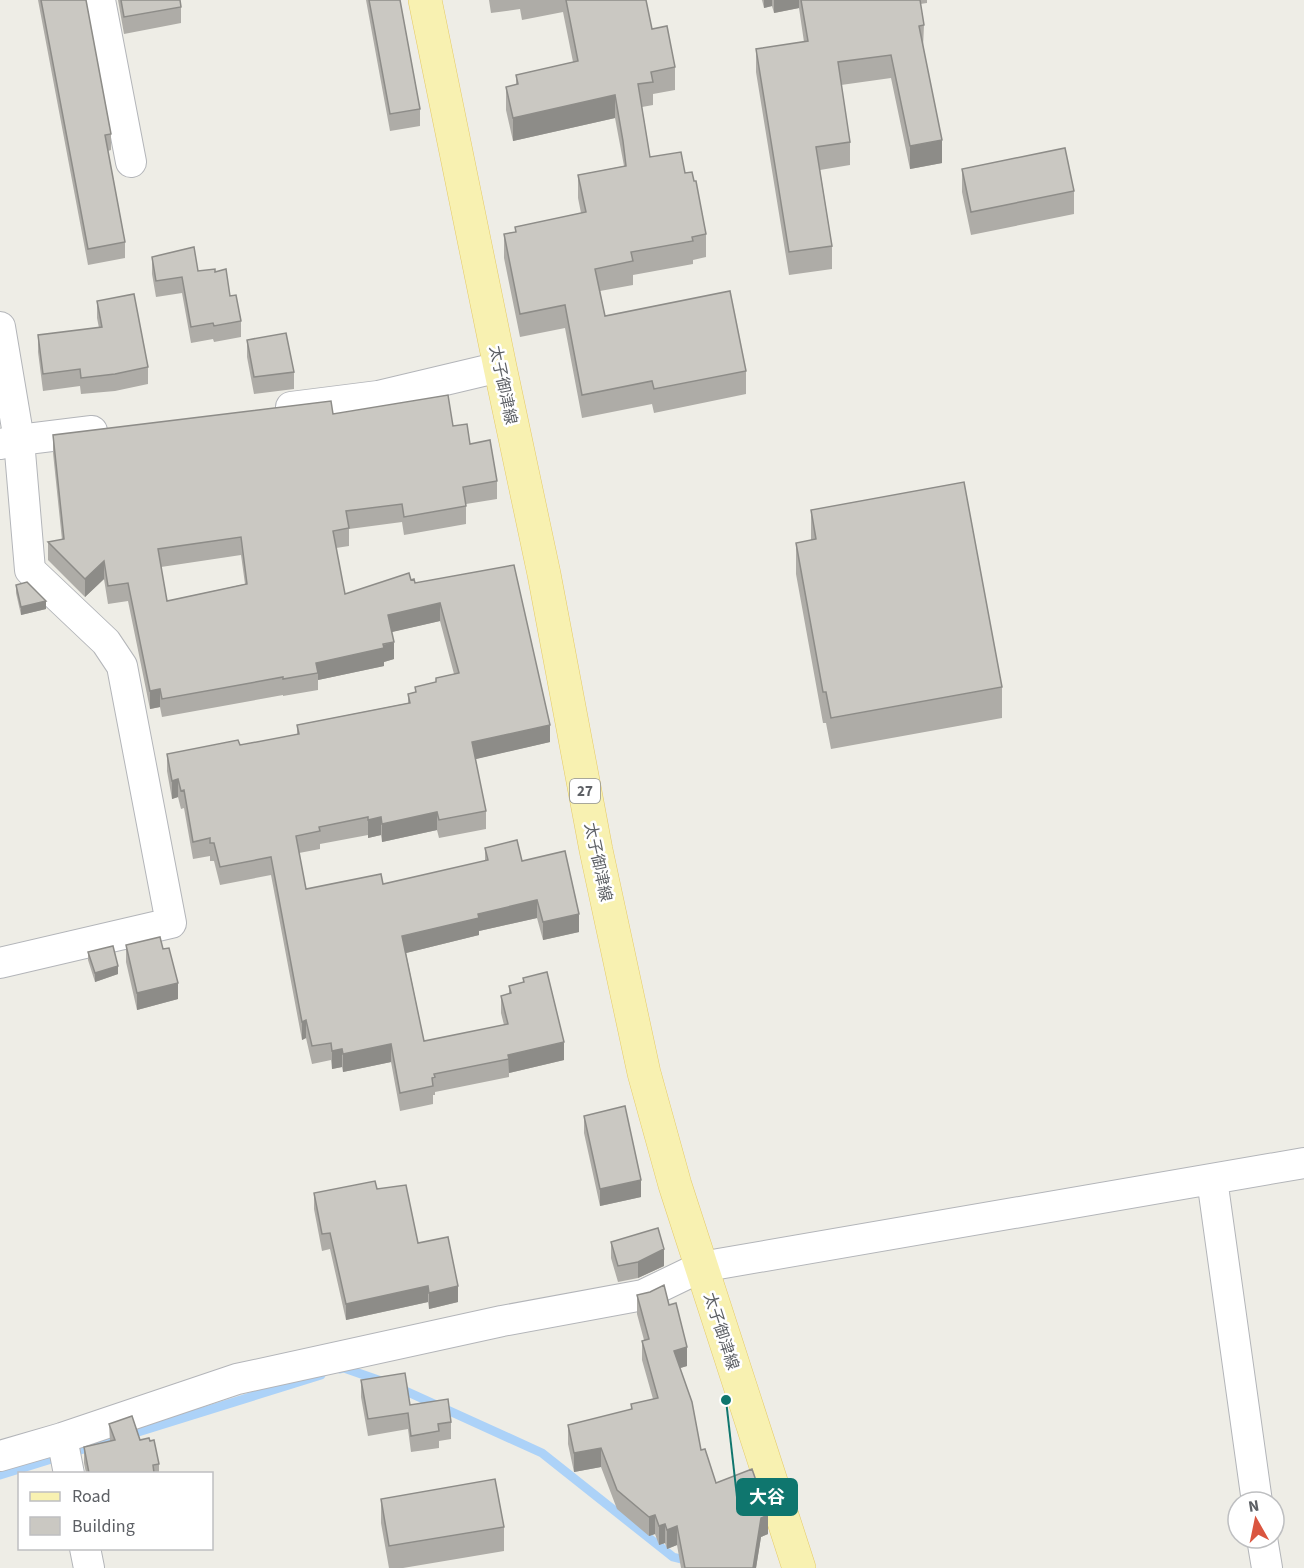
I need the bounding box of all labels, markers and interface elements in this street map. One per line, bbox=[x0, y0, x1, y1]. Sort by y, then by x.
street label: 太子御津線 bbox=[484, 344, 522, 427]
road number: 27 bbox=[570, 779, 600, 803]
street label: 太子御津線 bbox=[579, 821, 617, 904]
street label: 太子御津線 bbox=[698, 1290, 744, 1373]
legend bbox=[18, 1472, 213, 1550]
callout: 大谷 bbox=[737, 1479, 797, 1515]
text: Road bbox=[72, 1484, 111, 1509]
text: 大谷 bbox=[749, 1485, 785, 1510]
north arrow bbox=[1226, 1490, 1286, 1550]
text: N bbox=[1247, 1494, 1261, 1518]
text: Building bbox=[72, 1514, 135, 1539]

